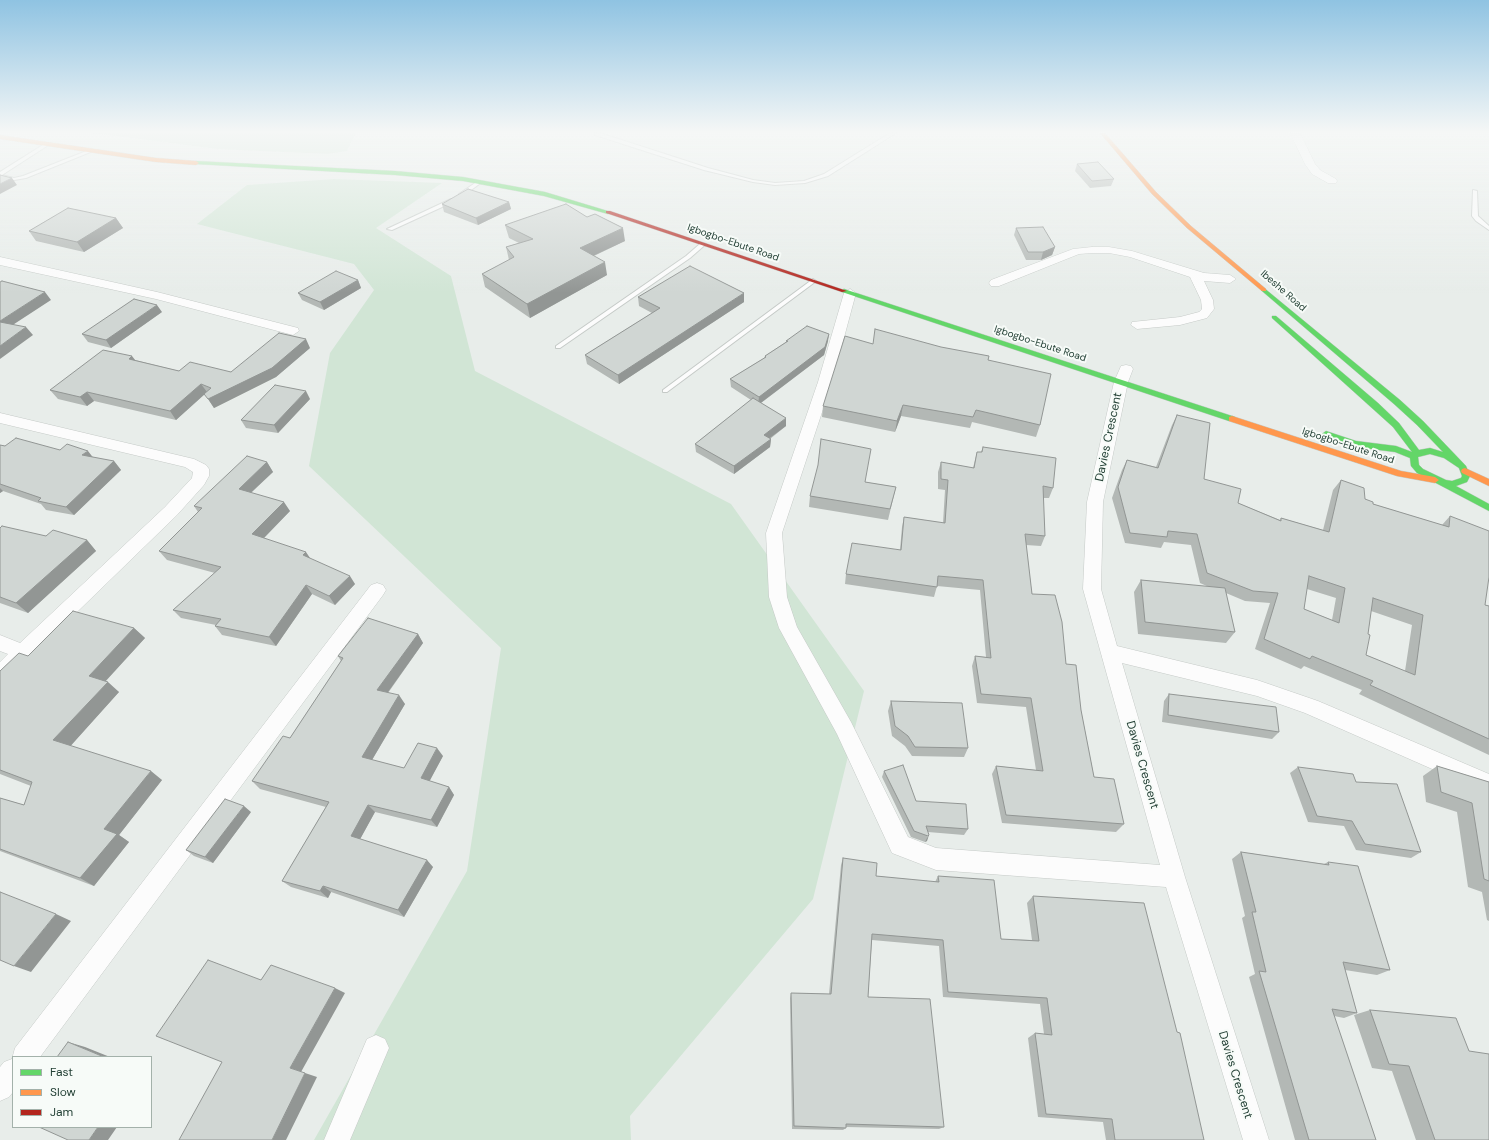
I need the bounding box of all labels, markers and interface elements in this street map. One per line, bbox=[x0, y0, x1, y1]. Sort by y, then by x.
street label: Igbogbo-Ebute Road bbox=[686, 222, 780, 264]
street label: Ibeshe Road bbox=[1258, 268, 1308, 314]
street label: Igbogbo-Ebute Road bbox=[992, 323, 1088, 365]
street label: Davies Crescent bbox=[1093, 391, 1125, 483]
street label: Igbogbo-Ebute Road bbox=[1300, 425, 1396, 467]
street label: Davies Crescent bbox=[1123, 719, 1161, 811]
street label: Davies Crescent bbox=[1215, 1030, 1255, 1120]
legend bbox=[12, 1056, 152, 1128]
text: Fast bbox=[50, 1064, 73, 1080]
text: Slow bbox=[50, 1084, 76, 1100]
text: Jam bbox=[50, 1104, 73, 1120]

